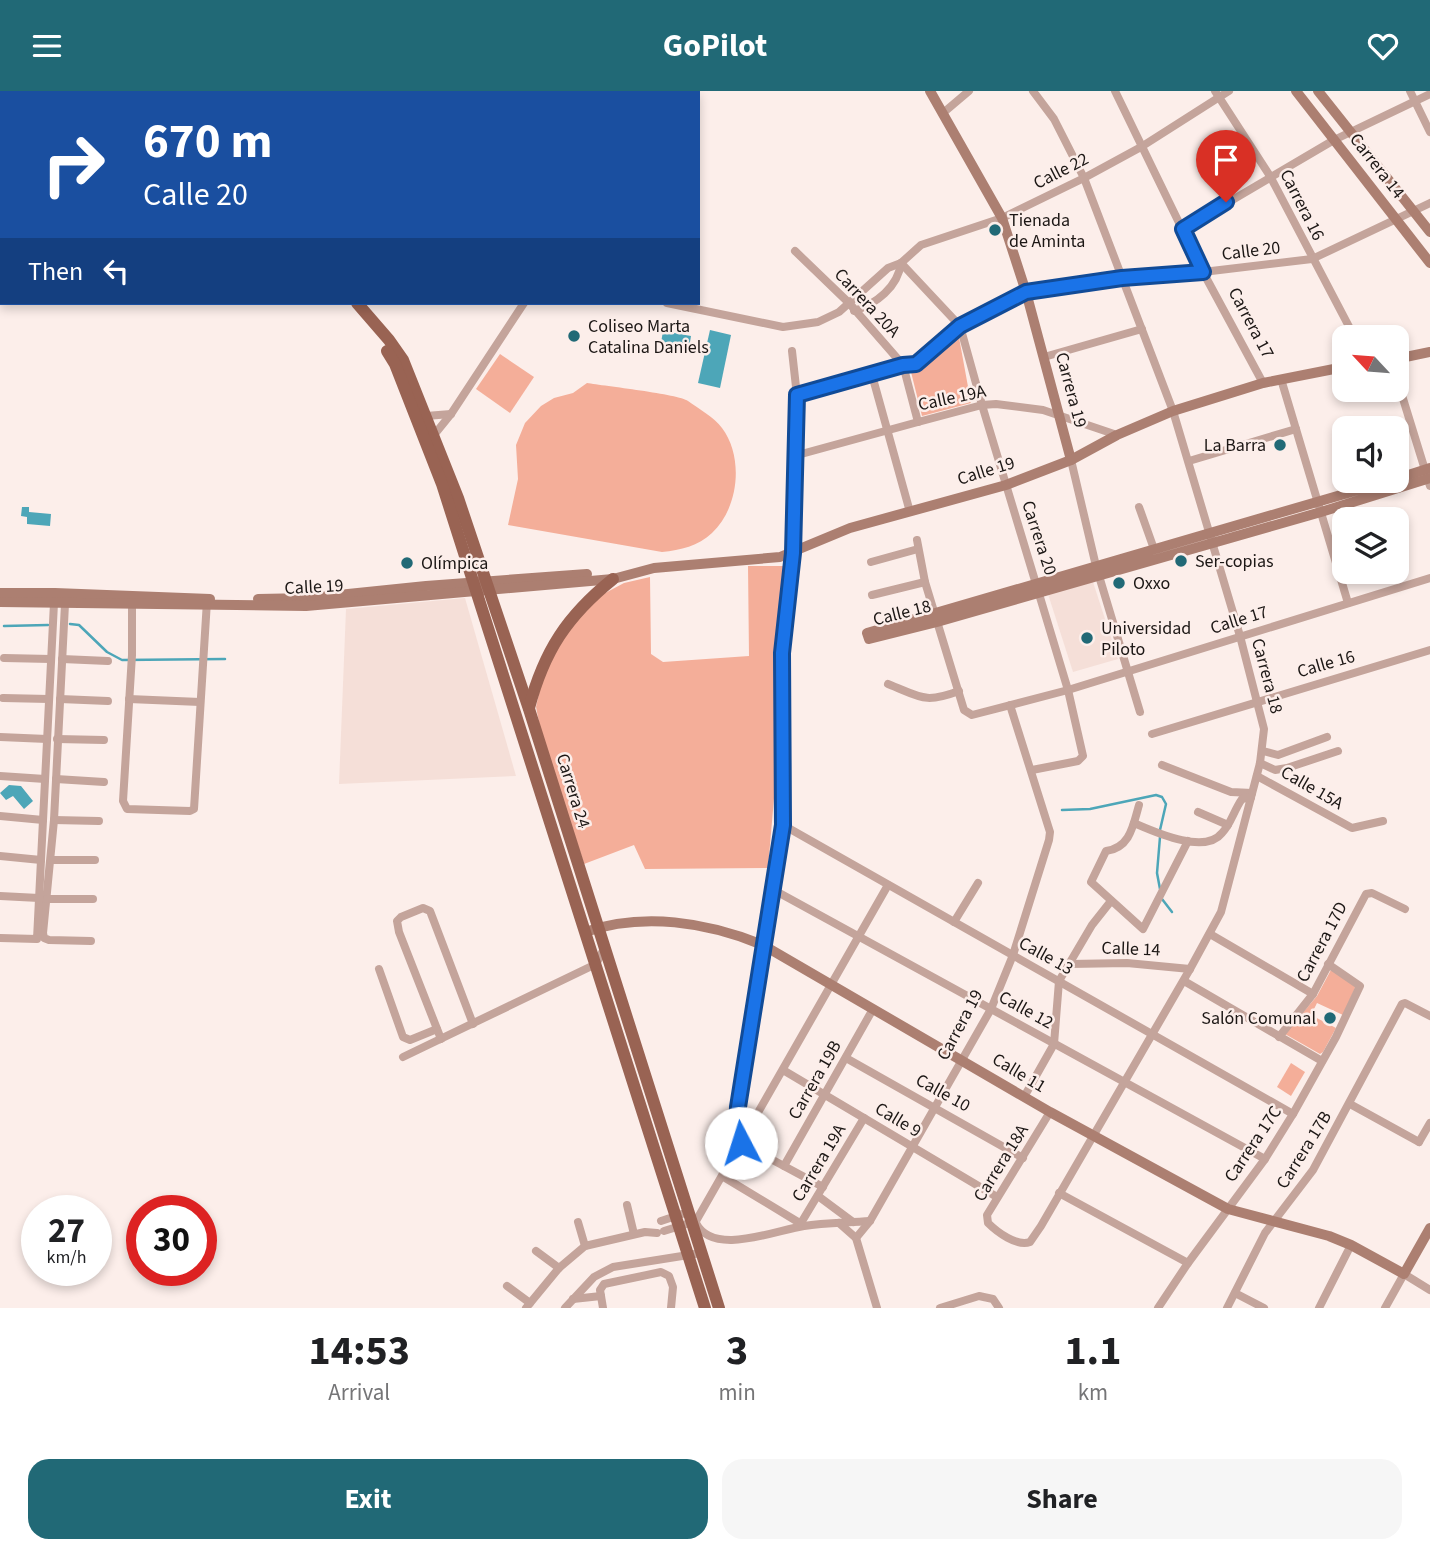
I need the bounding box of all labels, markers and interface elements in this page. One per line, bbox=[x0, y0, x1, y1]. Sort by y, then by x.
text: GoPilot bbox=[663, 23, 767, 69]
icon: menu bbox=[28, 27, 66, 65]
icon: heart bbox=[1364, 27, 1402, 65]
text: 670 m bbox=[143, 107, 272, 177]
icon: right bbox=[28, 119, 119, 210]
street label: Carrera 14 bbox=[1343, 128, 1411, 204]
pin bbox=[1196, 130, 1256, 202]
icon: arrive bbox=[1207, 141, 1245, 179]
street label: Calle 22 bbox=[1029, 146, 1093, 196]
street label: Carrera 16 bbox=[1273, 165, 1331, 245]
text: Calle 20 bbox=[143, 172, 248, 218]
place label: Tienada de Aminta bbox=[1009, 208, 1085, 254]
marker: Tienada de Aminta bbox=[987, 222, 1003, 238]
street label: Calle 20 bbox=[1220, 235, 1282, 267]
icon: left bbox=[97, 252, 135, 290]
text: Then bbox=[28, 253, 83, 290]
street label: Carrera 20A bbox=[828, 263, 906, 343]
street label: Carrera 17 bbox=[1222, 283, 1280, 363]
place label: Coliseo Marta Catalina Daniels bbox=[588, 314, 709, 360]
north arrow bbox=[1332, 325, 1409, 403]
map controls bbox=[1332, 325, 1409, 584]
marker: Coliseo Marta Catalina Daniels bbox=[566, 328, 582, 344]
street label: Carrera 19 bbox=[1049, 350, 1093, 430]
street label: Calle 19A bbox=[916, 379, 988, 417]
button: sound bbox=[1332, 416, 1409, 493]
place label: La Barra bbox=[1204, 433, 1266, 458]
marker: La Barra bbox=[1272, 437, 1288, 453]
street label: Calle 19 bbox=[954, 450, 1018, 492]
street label: Carrera 20 bbox=[1015, 498, 1063, 579]
button: layers bbox=[1332, 507, 1409, 584]
place label: Ser-copias bbox=[1195, 549, 1274, 574]
place label: Olímpica bbox=[421, 551, 488, 576]
marker: Ser-copias bbox=[1173, 553, 1189, 569]
marker: Olímpica bbox=[399, 555, 415, 571]
place label: Oxxo bbox=[1133, 571, 1170, 596]
street label: Calle 19 bbox=[284, 573, 344, 601]
marker: Oxxo bbox=[1111, 575, 1127, 591]
street label: Calle 18 bbox=[870, 594, 934, 632]
street label: Calle 17 bbox=[1207, 599, 1271, 641]
place label: Universidad Piloto bbox=[1101, 616, 1191, 662]
marker: Universidad Piloto bbox=[1079, 630, 1095, 646]
street label: Carrera 18 bbox=[1245, 636, 1289, 716]
street label: Calle 16 bbox=[1294, 644, 1358, 684]
street label: Carrera 24 bbox=[550, 751, 596, 832]
street label: Calle 15A bbox=[1276, 760, 1348, 816]
street label: Carrera 17D bbox=[1290, 897, 1354, 987]
street label: Calle 13 bbox=[1014, 931, 1078, 981]
street label: Calle 14 bbox=[1101, 935, 1161, 963]
street label: Carrera 19 bbox=[931, 985, 989, 1065]
street label: Calle 12 bbox=[994, 985, 1058, 1035]
place label: Salón Comunal bbox=[1201, 1006, 1316, 1031]
marker: Salón Comunal bbox=[1322, 1010, 1338, 1026]
street label: Carrera 19B bbox=[782, 1036, 848, 1124]
street label: Calle 11 bbox=[987, 1047, 1051, 1099]
street label: Calle 10 bbox=[911, 1068, 975, 1118]
street label: Calle 9 bbox=[870, 1096, 926, 1144]
street label: Carrera 17C bbox=[1218, 1101, 1288, 1187]
position arrow bbox=[704, 1106, 778, 1180]
street label: Carrera 17B bbox=[1270, 1106, 1338, 1194]
street label: Carrera 19A bbox=[786, 1119, 852, 1207]
street label: Carrera 18A bbox=[967, 1119, 1035, 1206]
speed limit sign: 30 bbox=[126, 1195, 217, 1286]
text: 27 bbox=[48, 1206, 85, 1256]
text: km/h bbox=[47, 1245, 86, 1270]
text: 14:53 bbox=[309, 1321, 410, 1381]
text: 3 bbox=[726, 1321, 748, 1381]
text: 1.1 bbox=[1064, 1321, 1121, 1381]
text: Arrival bbox=[328, 1376, 390, 1409]
text: min bbox=[719, 1376, 756, 1409]
text: km bbox=[1078, 1376, 1108, 1409]
button: Exit bbox=[28, 1459, 708, 1539]
button: Share bbox=[722, 1459, 1402, 1539]

